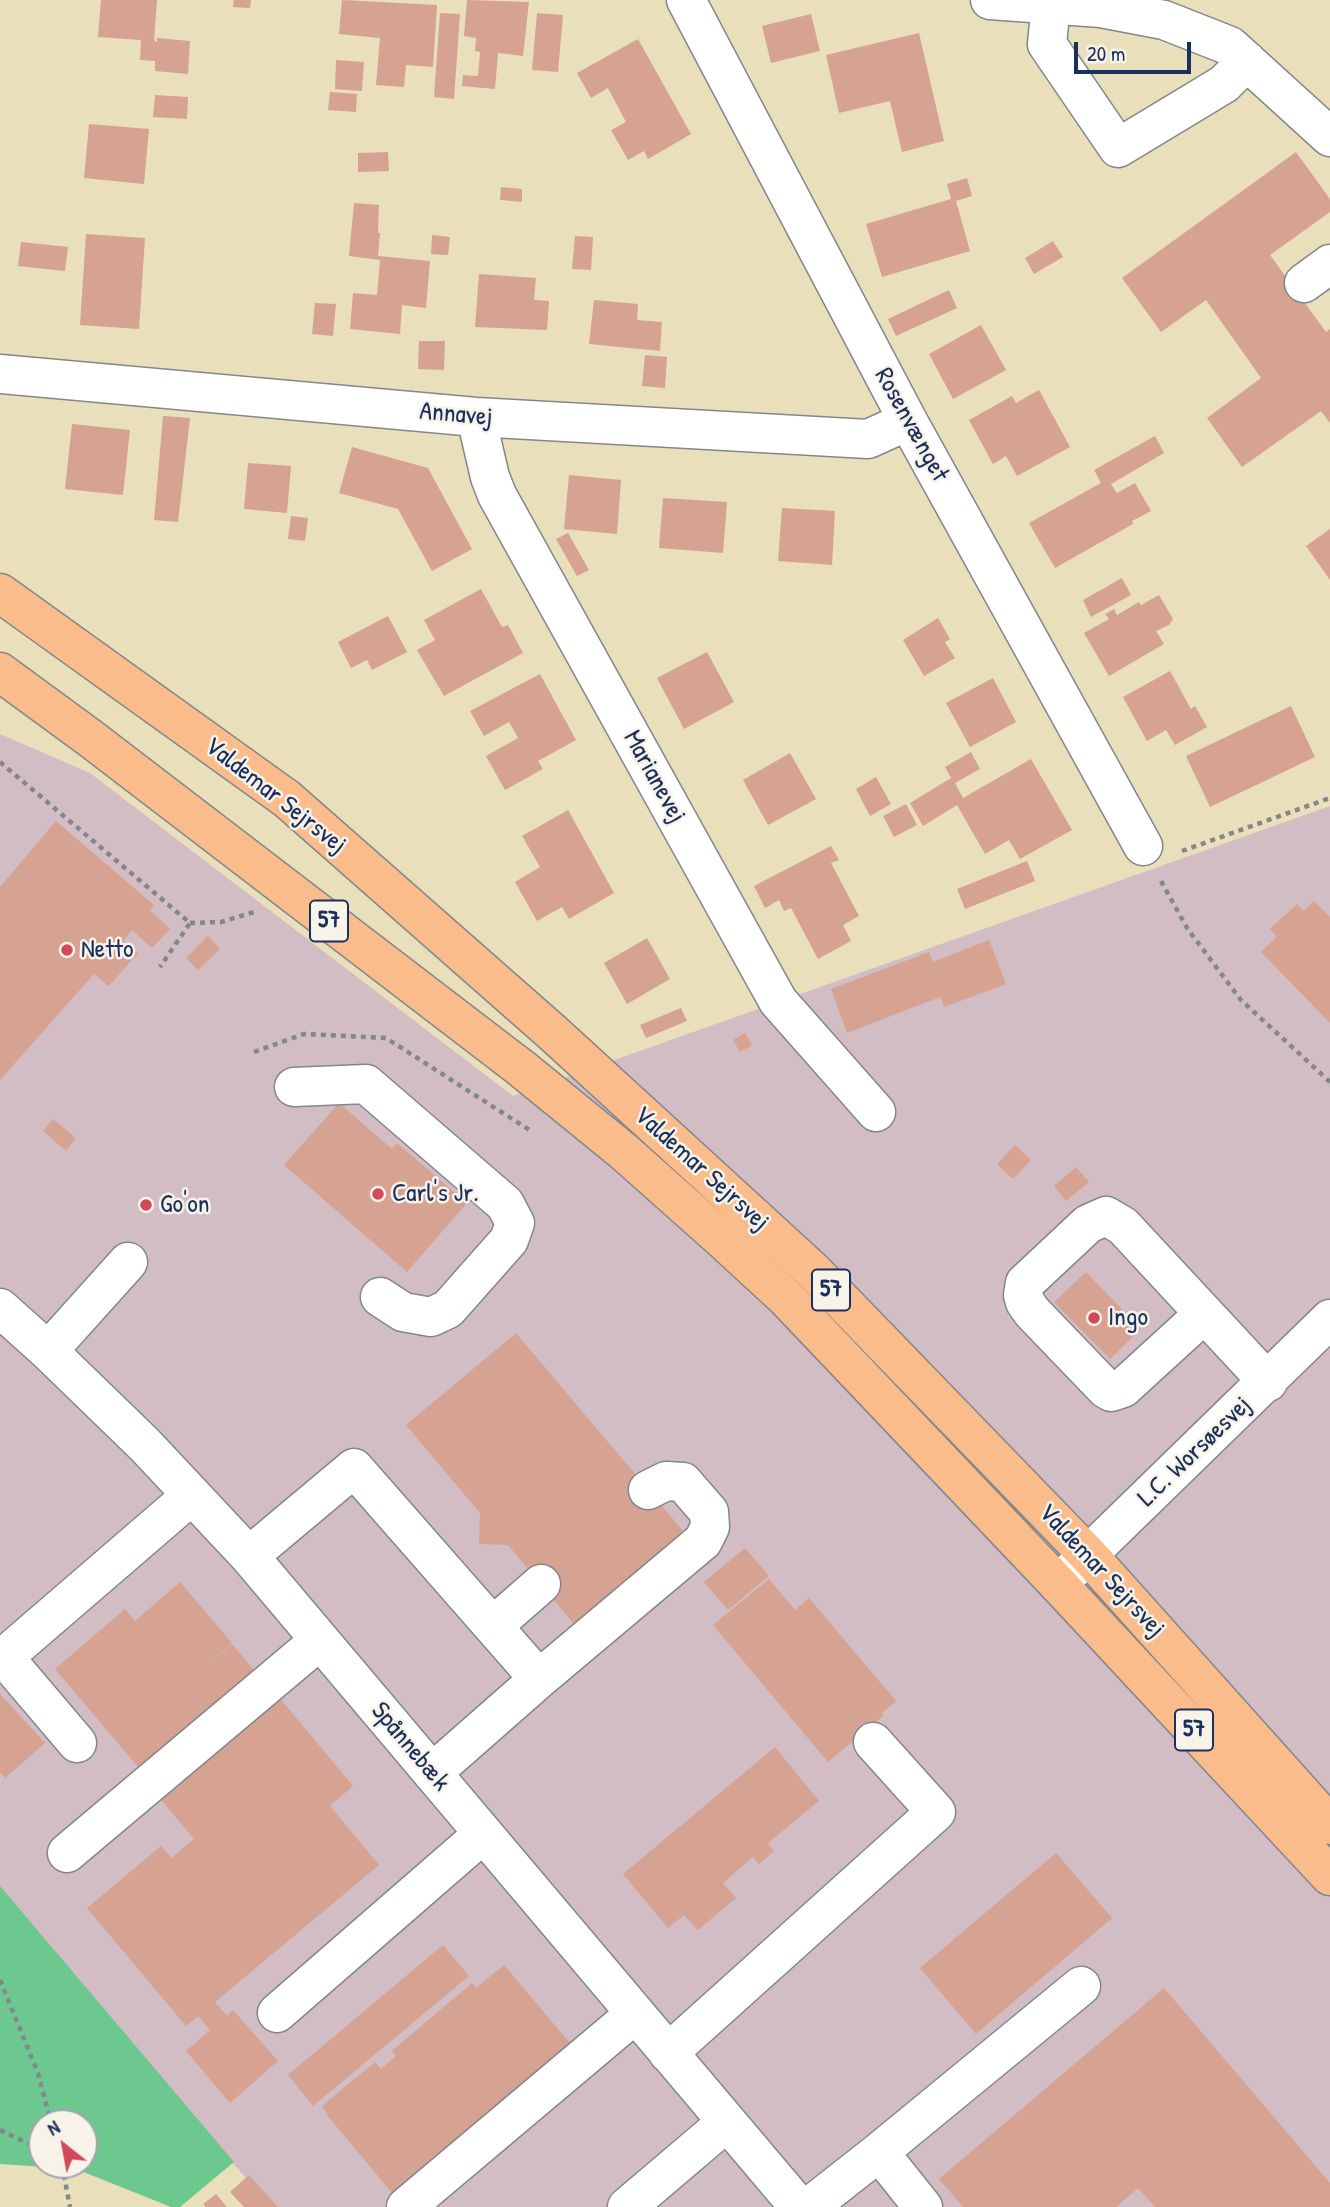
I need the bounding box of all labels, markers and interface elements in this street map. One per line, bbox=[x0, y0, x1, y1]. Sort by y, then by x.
scale bar bbox=[1078, 28, 1195, 72]
text: 20 m bbox=[1087, 39, 1125, 68]
street label: Rosenvænget bbox=[867, 363, 955, 487]
street label: Annavej bbox=[418, 396, 494, 434]
street label: Marianevej bbox=[616, 725, 692, 829]
street label: Valdemar Sejrsvej bbox=[198, 731, 352, 861]
road number: 57 bbox=[310, 901, 348, 942]
place label: Netto bbox=[81, 934, 134, 966]
marker: Netto bbox=[59, 942, 75, 958]
street label: Valdemar Sejrsvej bbox=[627, 1100, 775, 1238]
place label: Carl's Jr. bbox=[392, 1178, 479, 1210]
marker: Carl's Jr. bbox=[370, 1186, 386, 1202]
place label: Go'on bbox=[160, 1189, 209, 1221]
marker: Go'on bbox=[138, 1197, 154, 1213]
road number: 57 bbox=[812, 1270, 850, 1310]
place label: Ingo bbox=[1108, 1302, 1148, 1334]
marker: Ingo bbox=[1086, 1310, 1102, 1326]
street label: L.C. Worsøesvej bbox=[1132, 1390, 1258, 1514]
street label: Valdemar Sejrsvej bbox=[1031, 1498, 1171, 1644]
street label: Spånnebæk bbox=[364, 1696, 456, 1798]
road number: 57 bbox=[1175, 1710, 1213, 1750]
north arrow bbox=[28, 2109, 98, 2179]
text: N bbox=[42, 2114, 64, 2141]

